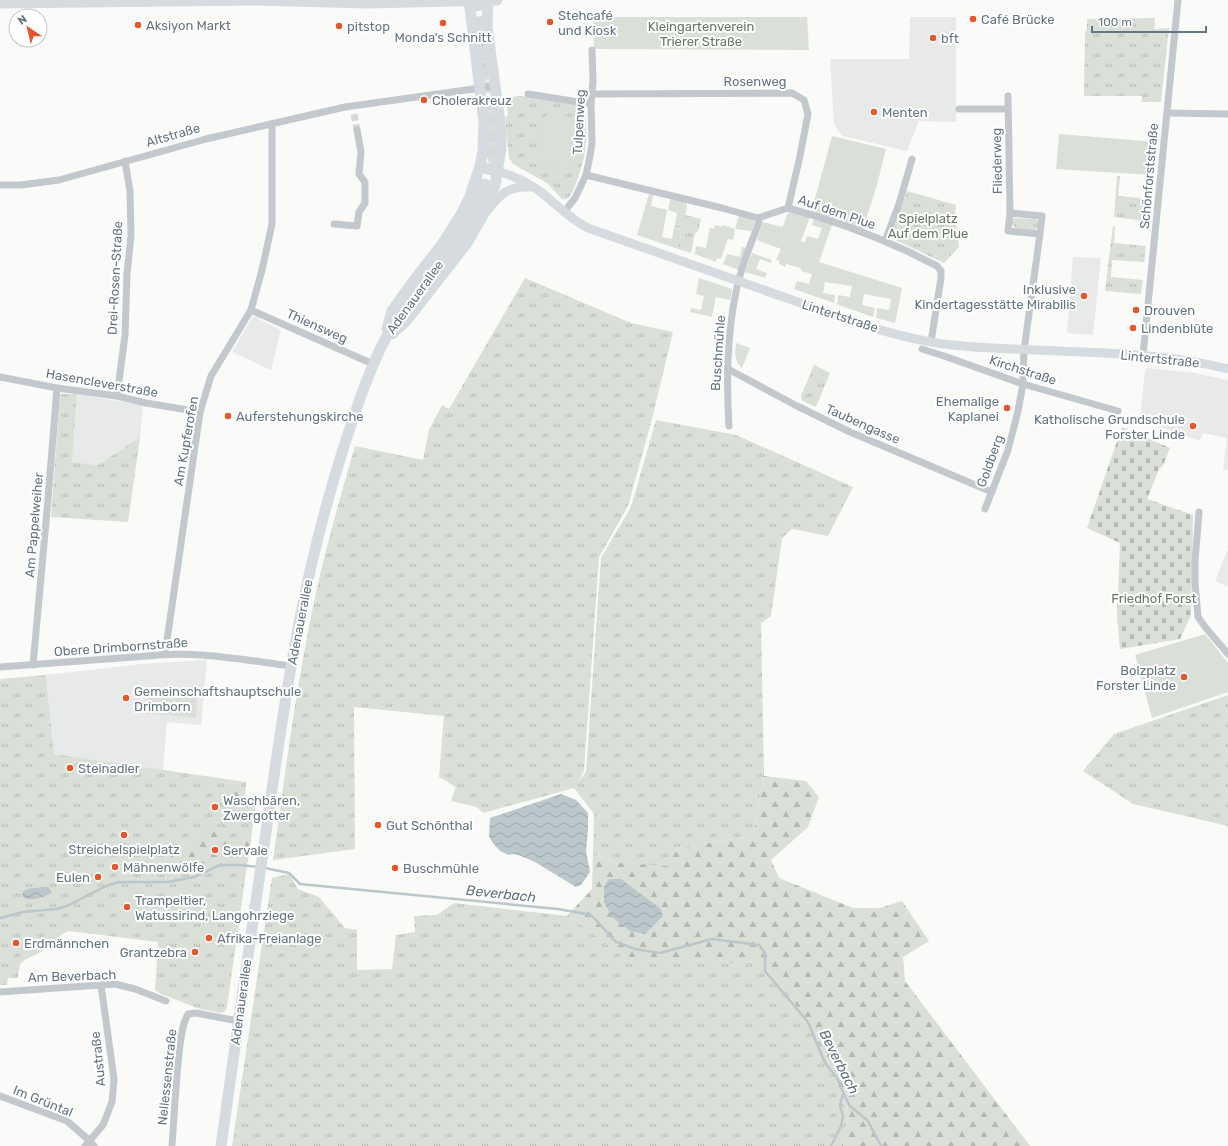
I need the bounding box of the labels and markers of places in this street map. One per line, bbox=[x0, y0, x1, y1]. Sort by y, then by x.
place label: Stehcafé und Kiosk bbox=[558, 8, 617, 38]
place label: Café Brücke bbox=[981, 12, 1054, 27]
marker: Café Brücke bbox=[968, 14, 978, 24]
marker: Stehcafé und Kiosk bbox=[545, 17, 555, 27]
place label: Aksiyon Markt bbox=[146, 18, 231, 33]
marker: Monda's Schnitt bbox=[438, 18, 448, 28]
place label: pitstop bbox=[347, 19, 390, 34]
marker: Aksiyon Markt bbox=[133, 20, 143, 30]
marker: pitstop bbox=[334, 21, 344, 31]
place label: Monda's Schnitt bbox=[395, 30, 492, 45]
place label: bft bbox=[941, 31, 959, 46]
marker: bft bbox=[928, 33, 938, 43]
place label: Cholerakreuz bbox=[432, 93, 512, 108]
marker: Cholerakreuz bbox=[419, 95, 429, 105]
place label: Menten bbox=[882, 105, 928, 120]
marker: Menten bbox=[869, 107, 879, 117]
place label: Inklusive Kindertagesstätte Mirabilis bbox=[915, 282, 1076, 313]
marker: Inklusive Kindertagesstätte Mirabilis bbox=[1079, 291, 1089, 301]
place label: Drouven bbox=[1144, 303, 1195, 318]
marker: Drouven bbox=[1131, 305, 1141, 315]
place label: Lindenblüte bbox=[1141, 321, 1213, 336]
marker: Lindenblüte bbox=[1128, 323, 1138, 333]
place label: Ehemalige Kaplanei bbox=[936, 394, 999, 424]
marker: Ehemalige Kaplanei bbox=[1002, 403, 1012, 413]
place label: Auferstehungskirche bbox=[236, 409, 364, 425]
marker: Auferstehungskirche bbox=[223, 411, 233, 421]
place label: Katholische Grundschule Forster Linde bbox=[1034, 412, 1185, 442]
marker: Katholische Grundschule Forster Linde bbox=[1188, 421, 1198, 431]
place label: Bolzplatz Forster Linde bbox=[1096, 663, 1176, 693]
marker: Bolzplatz Forster Linde bbox=[1179, 672, 1189, 682]
place label: Gemeinschaftshauptschule Drimborn bbox=[134, 684, 301, 714]
marker: Gemeinschaftshauptschule Drimborn bbox=[121, 693, 131, 703]
place label: Steinadler bbox=[78, 761, 140, 776]
marker: Steinadler bbox=[65, 763, 75, 773]
place label: Waschbären, Zwergotter bbox=[223, 793, 300, 824]
marker: Waschbären, Zwergotter bbox=[210, 802, 220, 812]
place label: Gut Schönthal bbox=[386, 818, 473, 833]
marker: Gut Schönthal bbox=[373, 820, 383, 830]
marker: Streichelspielplatz bbox=[119, 830, 129, 840]
place label: Streichelspielplatz bbox=[68, 842, 180, 857]
place label: Servale bbox=[223, 843, 268, 858]
marker: Servale bbox=[210, 845, 220, 855]
place label: Mähnenwölfe bbox=[123, 860, 204, 875]
place label: Buschmühle bbox=[403, 861, 479, 876]
marker: Mähnenwölfe bbox=[110, 862, 120, 872]
marker: Buschmühle bbox=[390, 863, 400, 873]
place label: Eulen bbox=[56, 870, 90, 885]
marker: Eulen bbox=[93, 872, 103, 882]
place label: Trampeltier, Watussirind, Langohrziege bbox=[135, 893, 294, 924]
marker: Trampeltier, Watussirind, Langohrziege bbox=[122, 902, 132, 912]
place label: Afrika-Freianlage bbox=[217, 931, 322, 947]
marker: Afrika-Freianlage bbox=[204, 933, 214, 943]
place label: Erdmännchen bbox=[24, 936, 109, 951]
marker: Erdmännchen bbox=[11, 938, 21, 948]
place label: Grantzebra bbox=[120, 945, 187, 960]
marker: Grantzebra bbox=[190, 947, 200, 957]

